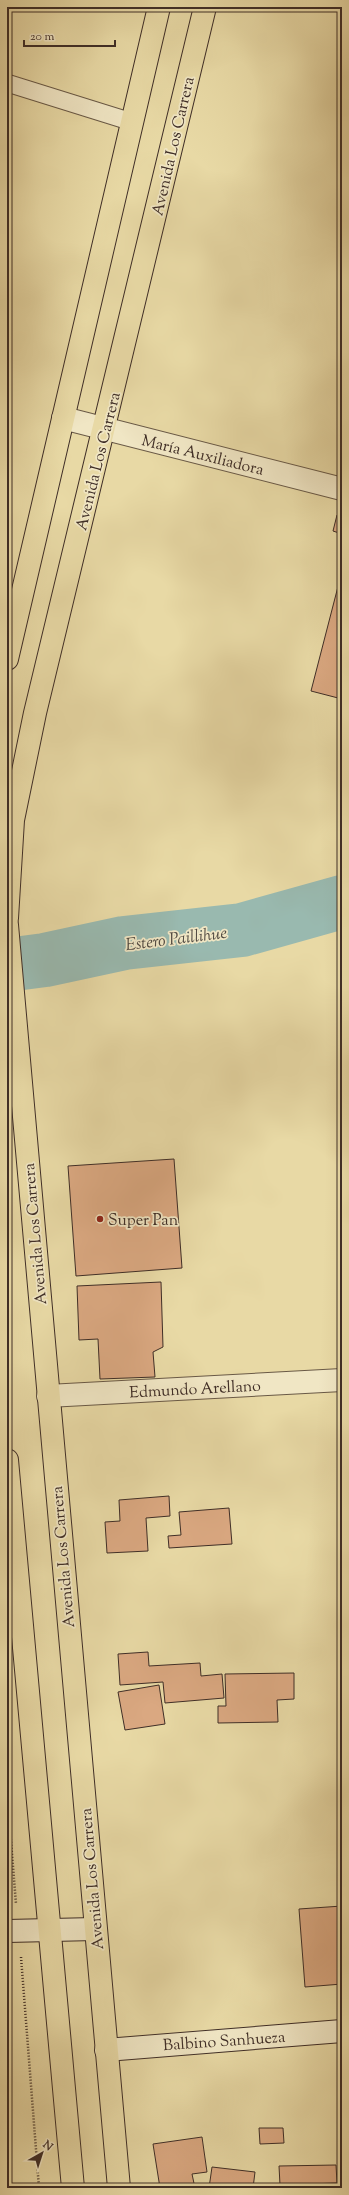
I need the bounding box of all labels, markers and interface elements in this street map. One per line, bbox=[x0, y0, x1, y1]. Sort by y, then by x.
scale bar bbox=[24, 22, 115, 48]
text: 20 m bbox=[30, 28, 55, 46]
street label: Avenida Los Carrera bbox=[147, 74, 202, 218]
street label: Avenida Los Carrera bbox=[71, 389, 128, 533]
street label: María Auxiliadora bbox=[139, 430, 267, 483]
water label: Estero Paillihue bbox=[124, 922, 229, 958]
street label: Avenida Los Carrera bbox=[19, 1161, 54, 1306]
place label: Super Pan bbox=[108, 1210, 179, 1233]
marker: Super Pan bbox=[95, 1214, 105, 1224]
street label: Edmundo Arellano bbox=[129, 1376, 262, 1405]
street label: Avenida Los Carrera bbox=[47, 1484, 82, 1629]
street label: Avenida Los Carrera bbox=[76, 1806, 111, 1951]
street label: Balbino Sanhueza bbox=[162, 2027, 287, 2058]
north arrow bbox=[22, 2133, 62, 2173]
text: N bbox=[38, 2136, 56, 2155]

